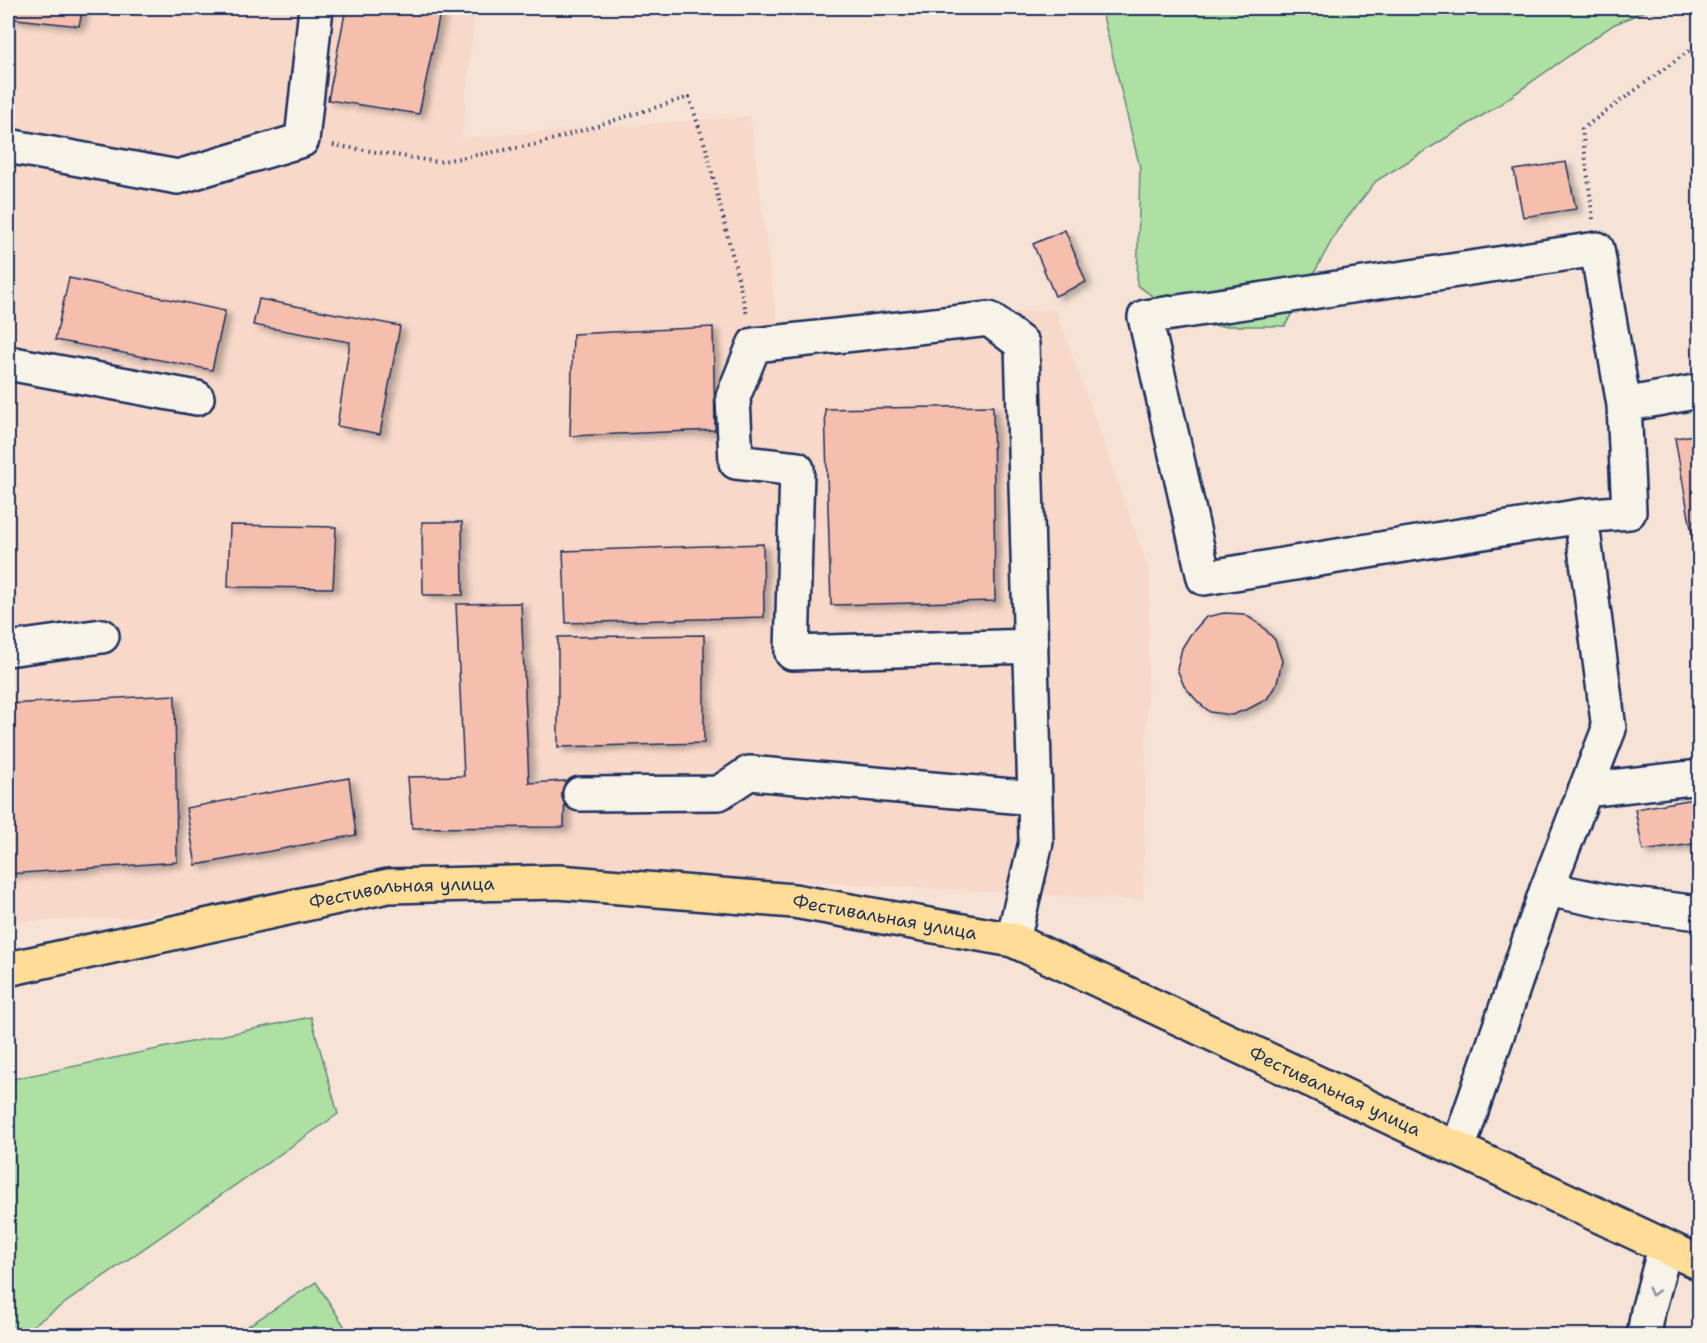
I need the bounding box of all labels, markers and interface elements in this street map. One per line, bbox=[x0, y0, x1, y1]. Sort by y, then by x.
street label: Фестивальная улица bbox=[307, 871, 495, 915]
street label: Фестивальная улица bbox=[791, 889, 979, 945]
street label: Фестивальная улица bbox=[1245, 1041, 1425, 1142]
one-way arrow bbox=[1648, 1286, 1660, 1296]

